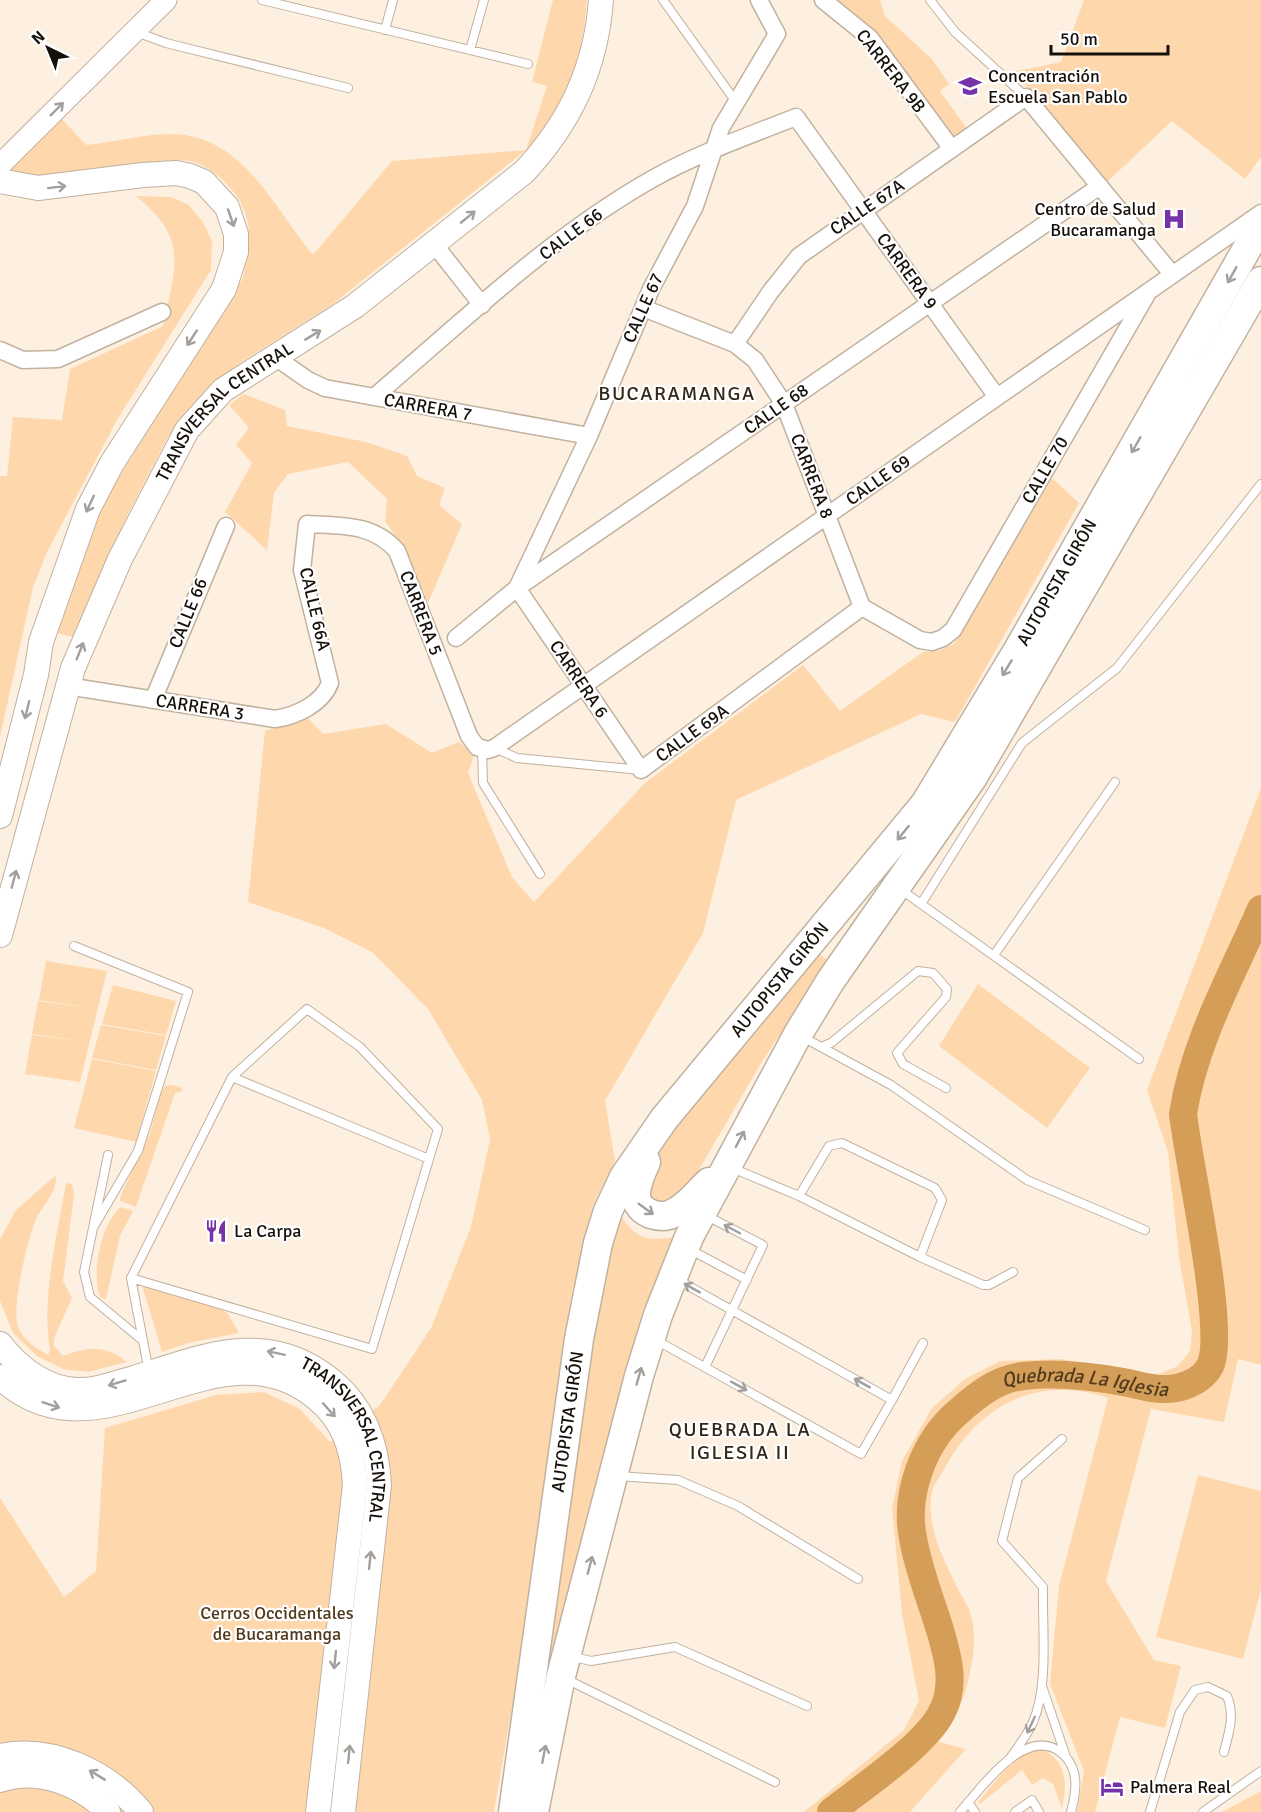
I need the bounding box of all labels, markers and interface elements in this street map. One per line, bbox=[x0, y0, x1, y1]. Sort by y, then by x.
north arrow bbox=[18, 18, 78, 78]
scale bar bbox=[1051, 18, 1168, 56]
street label: CARRERA 9B bbox=[852, 25, 931, 117]
text: N bbox=[28, 27, 49, 49]
text: 50 m bbox=[1060, 28, 1098, 50]
place label: Concentración Escuela San Pablo bbox=[988, 65, 1128, 108]
school or university icon: Concentración Escuela San Pablo bbox=[957, 73, 983, 99]
one-way arrow bbox=[49, 102, 64, 117]
street label: CALLE 67A bbox=[826, 174, 908, 240]
one-way arrow bbox=[47, 181, 67, 192]
place label: Centro de Salud Bucaramanga bbox=[1034, 198, 1156, 241]
street label: CALLE 66 bbox=[535, 203, 607, 265]
hospital icon: Centro de Salud Bucaramanga bbox=[1161, 206, 1187, 232]
one-way arrow bbox=[227, 208, 238, 227]
one-way arrow bbox=[460, 211, 476, 224]
street label: CARRERA 9 bbox=[872, 228, 942, 314]
one-way arrow bbox=[1226, 266, 1238, 283]
street label: CALLE 67 bbox=[618, 270, 668, 346]
one-way arrow bbox=[304, 328, 321, 340]
one-way arrow bbox=[186, 329, 198, 346]
street label: TRANSVERSAL CENTRAL bbox=[151, 337, 297, 485]
street label: CALLE 68 bbox=[739, 379, 813, 439]
district label: BUCARAMANGA bbox=[598, 381, 756, 406]
street label: CARRERA 7 bbox=[382, 388, 474, 426]
street label: CARRERA 8 bbox=[786, 430, 838, 522]
street label: CALLE 70 bbox=[1017, 433, 1073, 507]
one-way arrow bbox=[1130, 436, 1142, 453]
street label: CALLE 69 bbox=[841, 450, 915, 510]
one-way arrow bbox=[84, 495, 96, 513]
street label: AUTOPISTA GIRÓN bbox=[1012, 515, 1101, 649]
street label: CALLE 66A bbox=[295, 565, 335, 653]
street label: CARRERA 5 bbox=[395, 567, 447, 659]
street label: CALLE 66 bbox=[164, 575, 212, 651]
street label: CARRERA 6 bbox=[545, 636, 613, 722]
one-way arrow bbox=[75, 642, 86, 661]
one-way arrow bbox=[1001, 659, 1013, 676]
street label: CARRERA 3 bbox=[154, 689, 246, 725]
street label: CALLE 69A bbox=[651, 699, 733, 767]
one-way arrow bbox=[21, 700, 33, 719]
one-way arrow bbox=[896, 825, 909, 841]
one-way arrow bbox=[9, 869, 21, 888]
street label: AUTOPISTA GIRÓN bbox=[726, 918, 833, 1041]
one-way arrow bbox=[735, 1131, 746, 1149]
one-way arrow bbox=[638, 1202, 654, 1215]
restaurant icon: La Carpa bbox=[203, 1218, 229, 1244]
place label: La Carpa bbox=[234, 1220, 301, 1242]
one-way arrow bbox=[723, 1223, 741, 1234]
one-way arrow bbox=[683, 1282, 701, 1293]
one-way arrow bbox=[266, 1347, 286, 1358]
street label: AUTOPISTA GIRÓN bbox=[547, 1350, 588, 1494]
street label: TRANSVERSAL CENTRAL bbox=[297, 1352, 390, 1524]
water label: Quebrada La Iglesia bbox=[998, 1362, 1169, 1402]
one-way arrow bbox=[634, 1367, 645, 1386]
one-way arrow bbox=[854, 1377, 871, 1389]
one-way arrow bbox=[108, 1378, 127, 1389]
one-way arrow bbox=[730, 1380, 747, 1392]
one-way arrow bbox=[41, 1400, 60, 1411]
one-way arrow bbox=[322, 1402, 336, 1417]
district label: QUEBRADA LA IGLESIA II bbox=[669, 1417, 811, 1465]
one-way arrow bbox=[365, 1551, 376, 1570]
one-way arrow bbox=[584, 1556, 596, 1575]
park label: Cerros Occidentales de Bucaramanga bbox=[200, 1602, 354, 1645]
one-way arrow bbox=[329, 1650, 340, 1670]
one-way arrow bbox=[1025, 1715, 1036, 1733]
one-way arrow bbox=[344, 1744, 355, 1764]
one-way arrow bbox=[539, 1745, 550, 1765]
one-way arrow bbox=[89, 1768, 106, 1780]
hotel icon: Palmera Real bbox=[1099, 1774, 1125, 1800]
place label: Palmera Real bbox=[1130, 1776, 1231, 1798]

